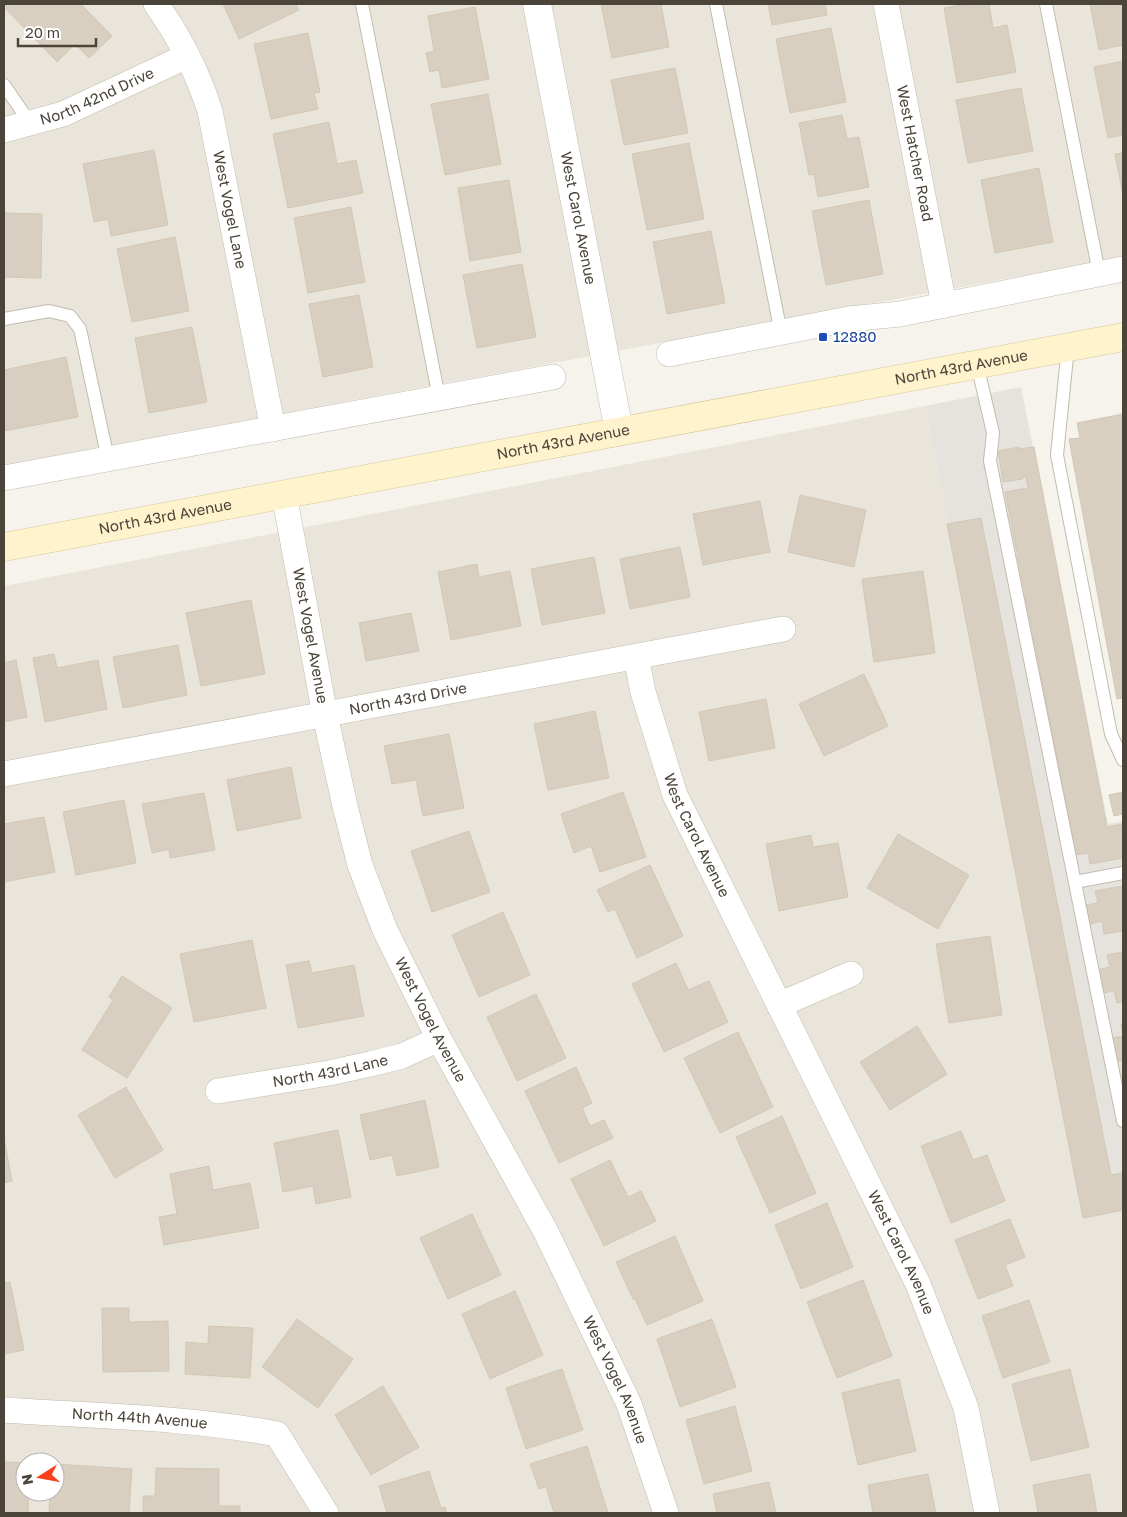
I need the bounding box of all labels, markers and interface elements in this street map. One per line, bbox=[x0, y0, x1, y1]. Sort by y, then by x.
scale bar bbox=[18, 15, 95, 47]
text: 20 m bbox=[25, 23, 60, 41]
street label: North 42nd Drive bbox=[38, 63, 157, 128]
street label: West Hatcher Road bbox=[894, 83, 938, 223]
street label: West Vogel Lane bbox=[210, 149, 251, 271]
street label: West Carol Avenue bbox=[558, 150, 601, 286]
place label: 12880 bbox=[833, 327, 877, 345]
marker: 12880 bbox=[817, 331, 829, 343]
street label: North 43rd Avenue bbox=[893, 345, 1030, 388]
street label: North 43rd Avenue bbox=[495, 420, 631, 462]
street label: North 43rd Avenue bbox=[97, 494, 233, 537]
street label: West Vogel Avenue bbox=[290, 566, 333, 705]
street label: North 43rd Drive bbox=[348, 678, 469, 718]
street label: West Carol Avenue bbox=[661, 771, 734, 900]
street label: West Vogel Avenue bbox=[392, 954, 471, 1085]
street label: North 43rd Lane bbox=[271, 1050, 390, 1090]
street label: West Carol Avenue bbox=[865, 1187, 939, 1317]
street label: West Vogel Avenue bbox=[580, 1313, 652, 1446]
street label: North 44th Avenue bbox=[71, 1404, 209, 1432]
north arrow bbox=[15, 1452, 65, 1502]
text: N bbox=[17, 1473, 36, 1486]

